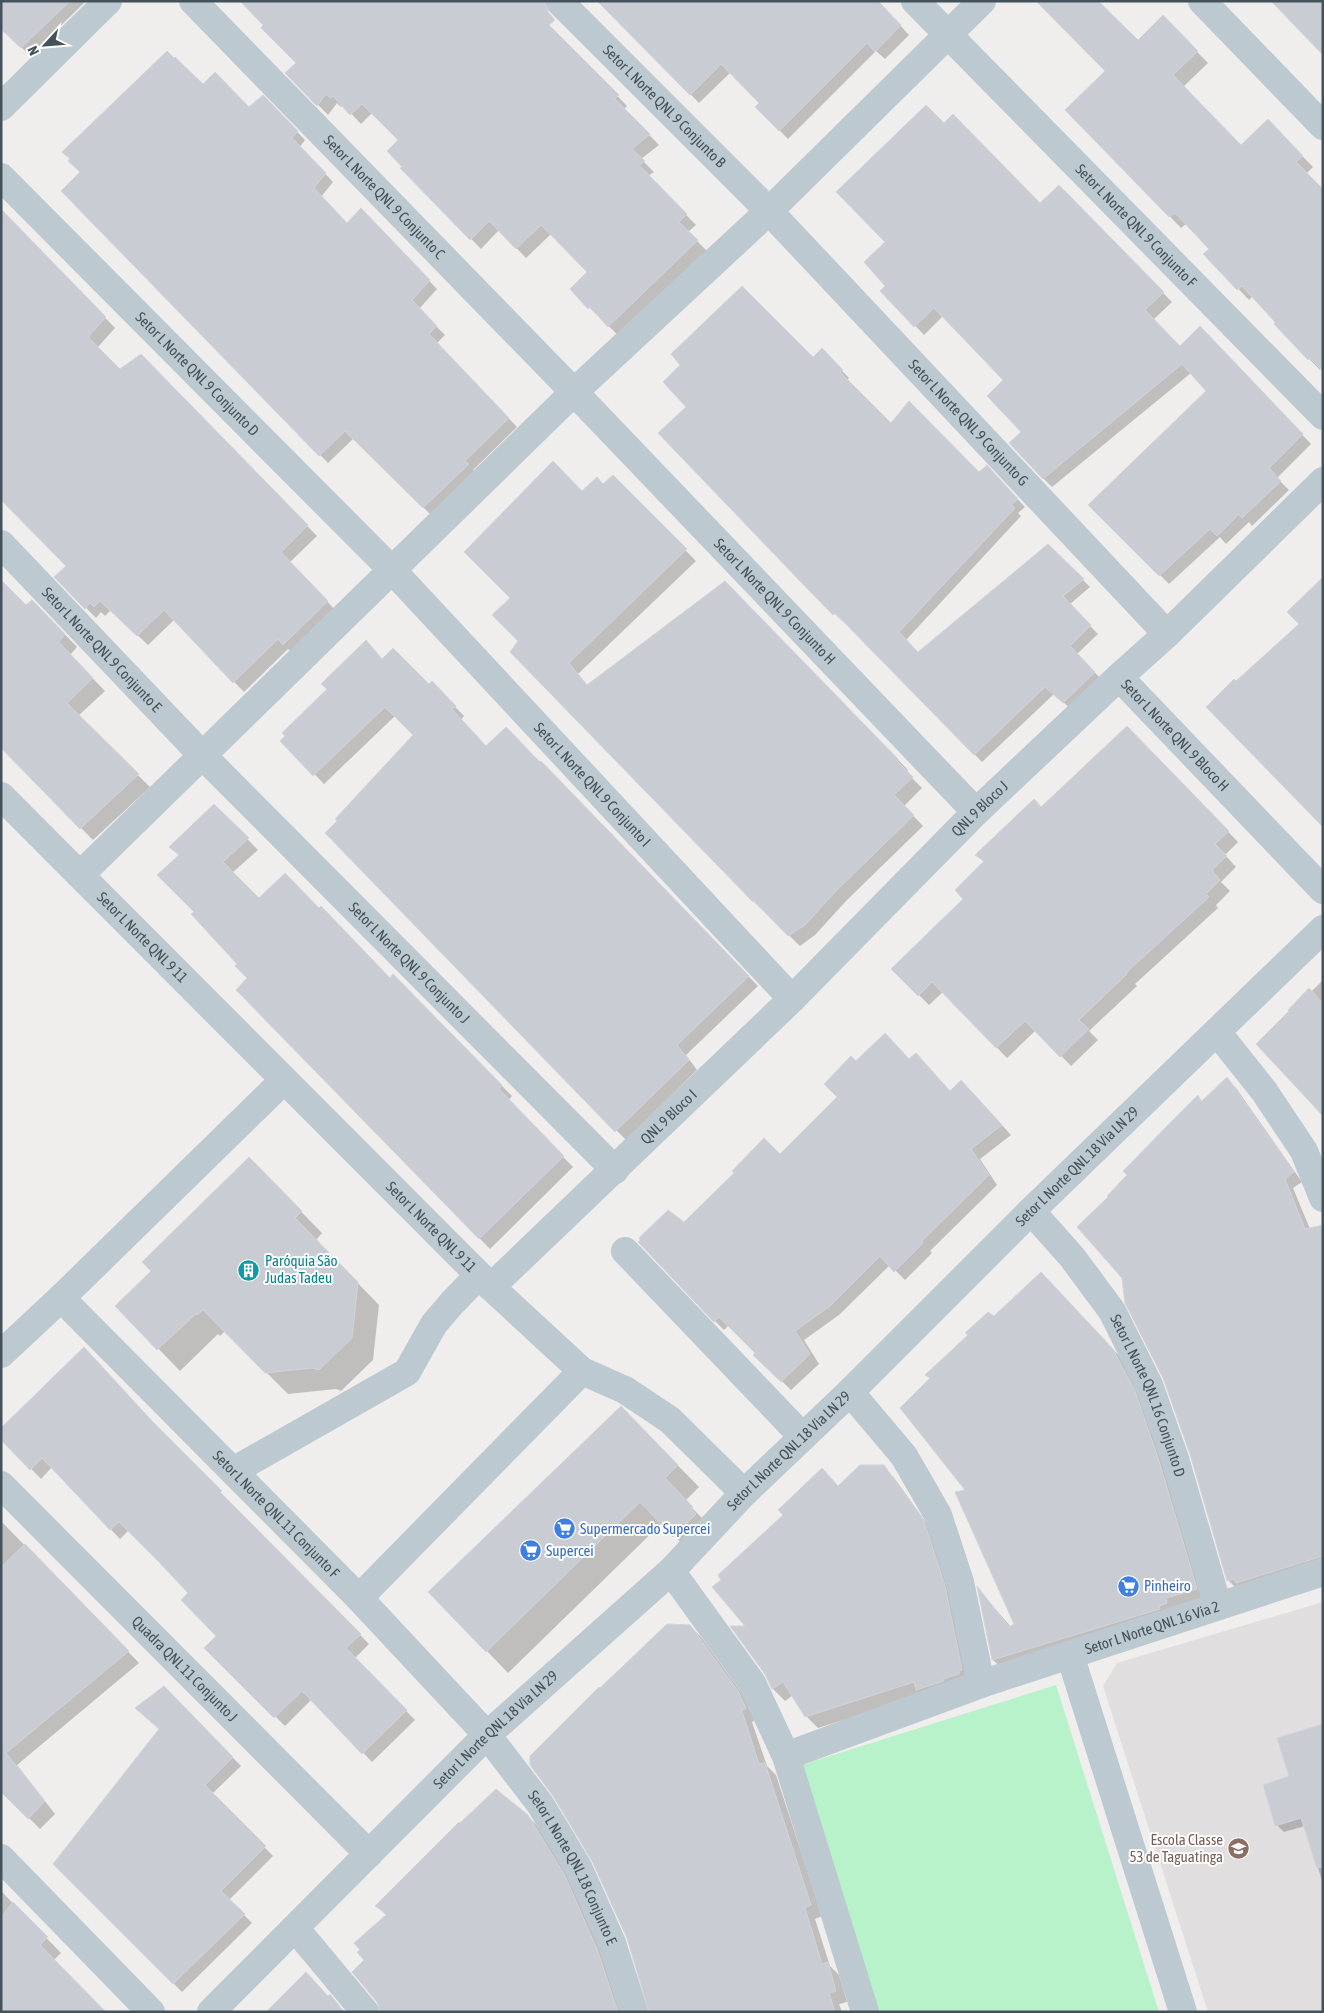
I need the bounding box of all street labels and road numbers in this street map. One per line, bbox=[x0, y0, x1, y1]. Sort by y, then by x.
street label: Setor L Norte QNL 9 Conjunto B bbox=[600, 41, 729, 171]
street label: Setor L Norte QNL 9 Conjunto C bbox=[321, 132, 449, 262]
street label: Setor L Norte QNL 9 Conjunto F bbox=[1072, 160, 1200, 290]
street label: Setor L Norte QNL 9 Conjunto D bbox=[132, 308, 262, 439]
street label: Setor L Norte QNL 9 Conjunto G bbox=[905, 356, 1032, 489]
street label: Setor L Norte QNL 9 Conjunto H bbox=[711, 535, 839, 668]
street label: Setor L Norte QNL 9 Conjunto E bbox=[39, 584, 166, 716]
street label: Setor L Norte QNL 9 Bloco H bbox=[1118, 676, 1233, 794]
street label: Setor L Norte QNL 9 Conjunto I bbox=[531, 719, 654, 850]
street label: QNL 9 Bloco J bbox=[948, 777, 1011, 840]
street label: Setor L Norte QNL 9 11 bbox=[94, 888, 191, 986]
street label: Setor L Norte QNL 9 Conjunto J bbox=[346, 899, 473, 1027]
street label: QNL 9 Bloco I bbox=[637, 1086, 700, 1147]
street label: Setor L Norte QNL 18 Via LN 29 bbox=[1012, 1103, 1142, 1229]
street label: Setor L Norte QNL 9 11 bbox=[383, 1178, 480, 1275]
street label: Setor L Norte QNL 16 Conjunto D bbox=[1107, 1311, 1189, 1479]
street label: Setor L Norte QNL 18 Via LN 29 bbox=[723, 1387, 854, 1513]
street label: Setor L Norte QNL 11 Conjunto F bbox=[210, 1447, 343, 1581]
street label: Setor L Norte QNL 16 Via 2 bbox=[1083, 1598, 1221, 1657]
street label: Quadra QNL 11 Conjunto J bbox=[129, 1612, 241, 1725]
street label: Setor L Norte QNL 18 Via LN 29 bbox=[430, 1667, 561, 1792]
street label: Setor L Norte QNL 18 Conjunto E bbox=[525, 1787, 621, 1948]

